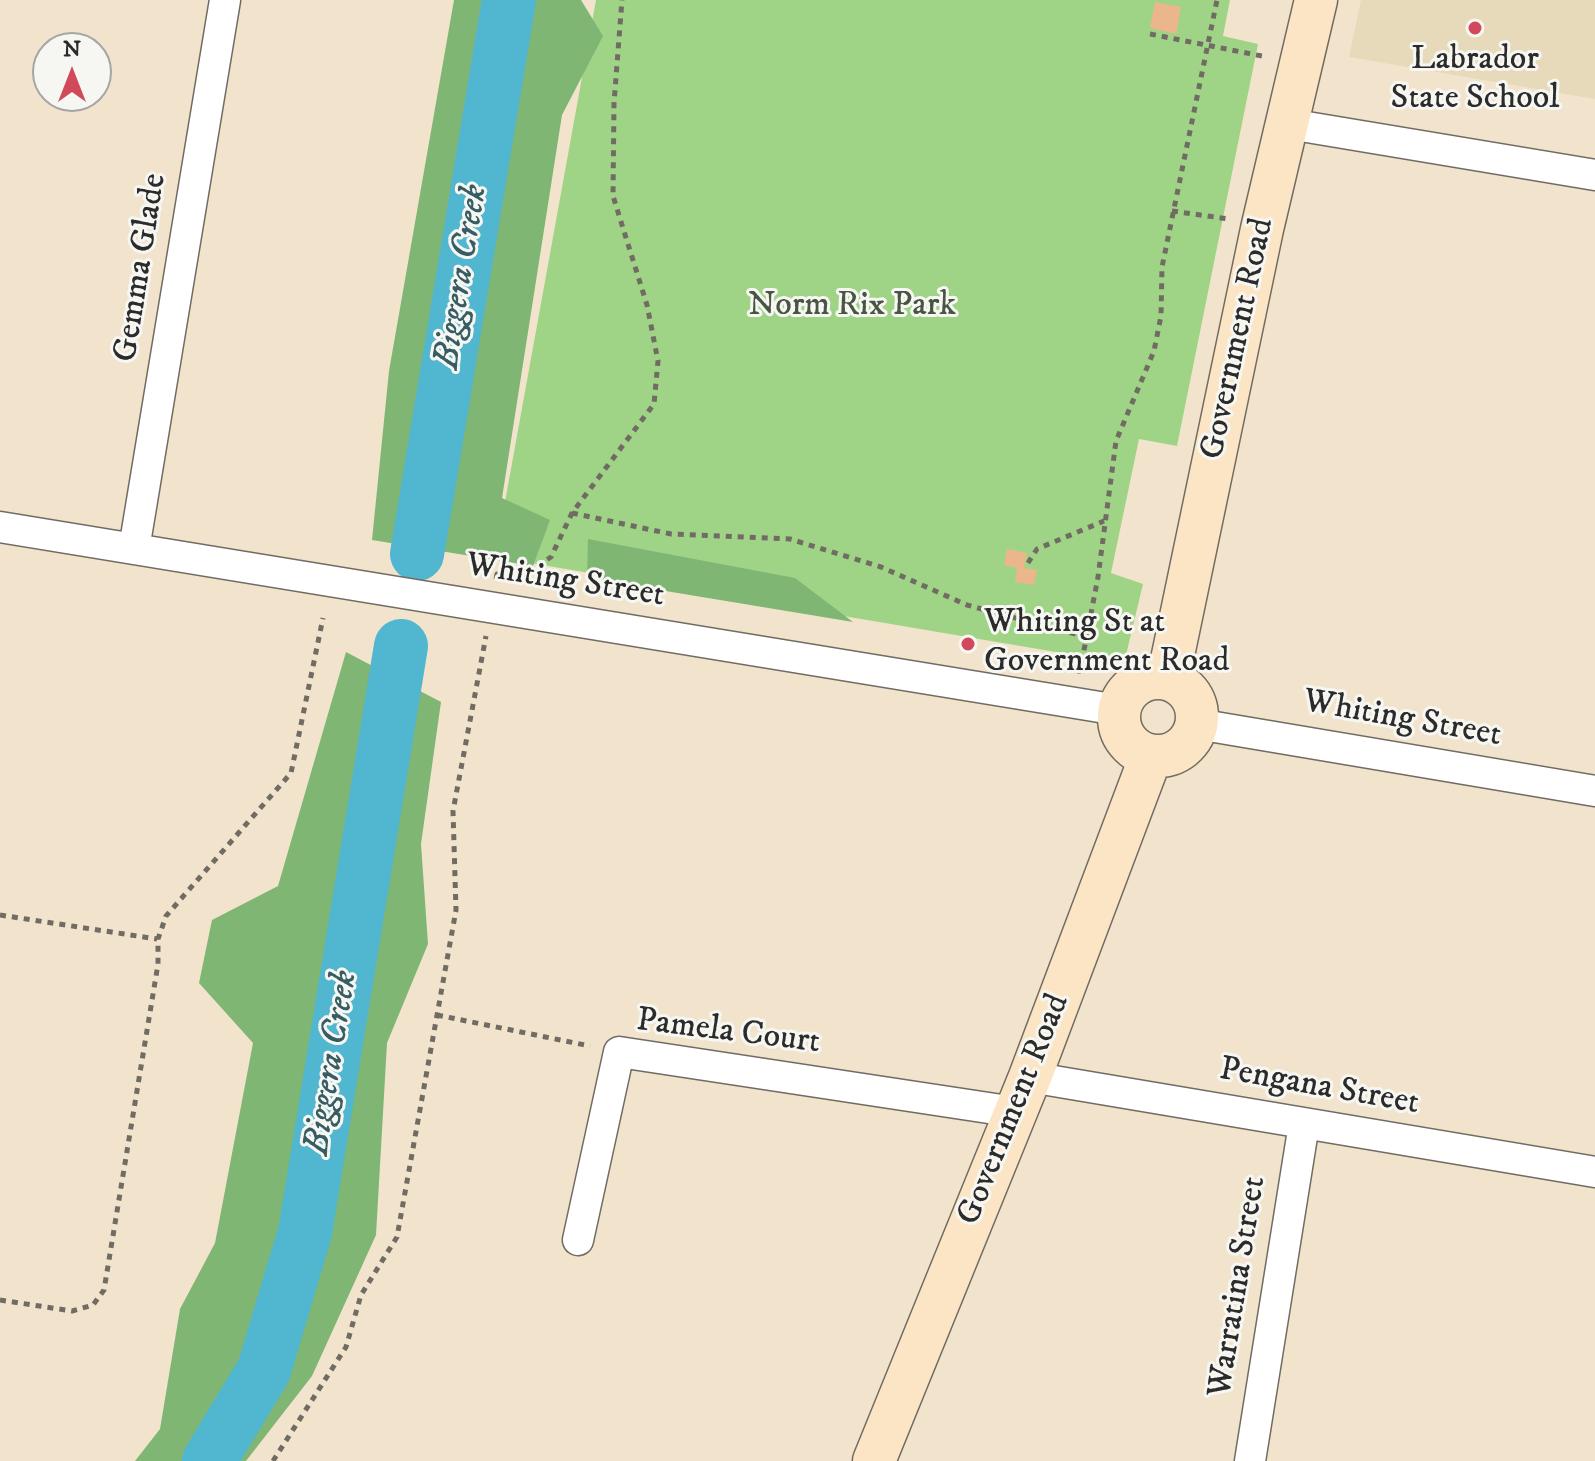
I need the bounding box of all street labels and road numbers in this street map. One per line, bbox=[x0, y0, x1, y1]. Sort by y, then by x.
street label: Gemma Glade bbox=[107, 171, 177, 365]
street label: Government Road bbox=[1194, 215, 1284, 463]
street label: Whiting Street bbox=[463, 546, 667, 618]
street label: Whiting Street bbox=[1300, 683, 1504, 757]
street label: Government Road bbox=[950, 989, 1080, 1231]
street label: Pamela Court bbox=[634, 1001, 822, 1065]
street label: Pengana Street bbox=[1216, 1050, 1422, 1126]
street label: Warratina Street bbox=[1201, 1174, 1277, 1400]

